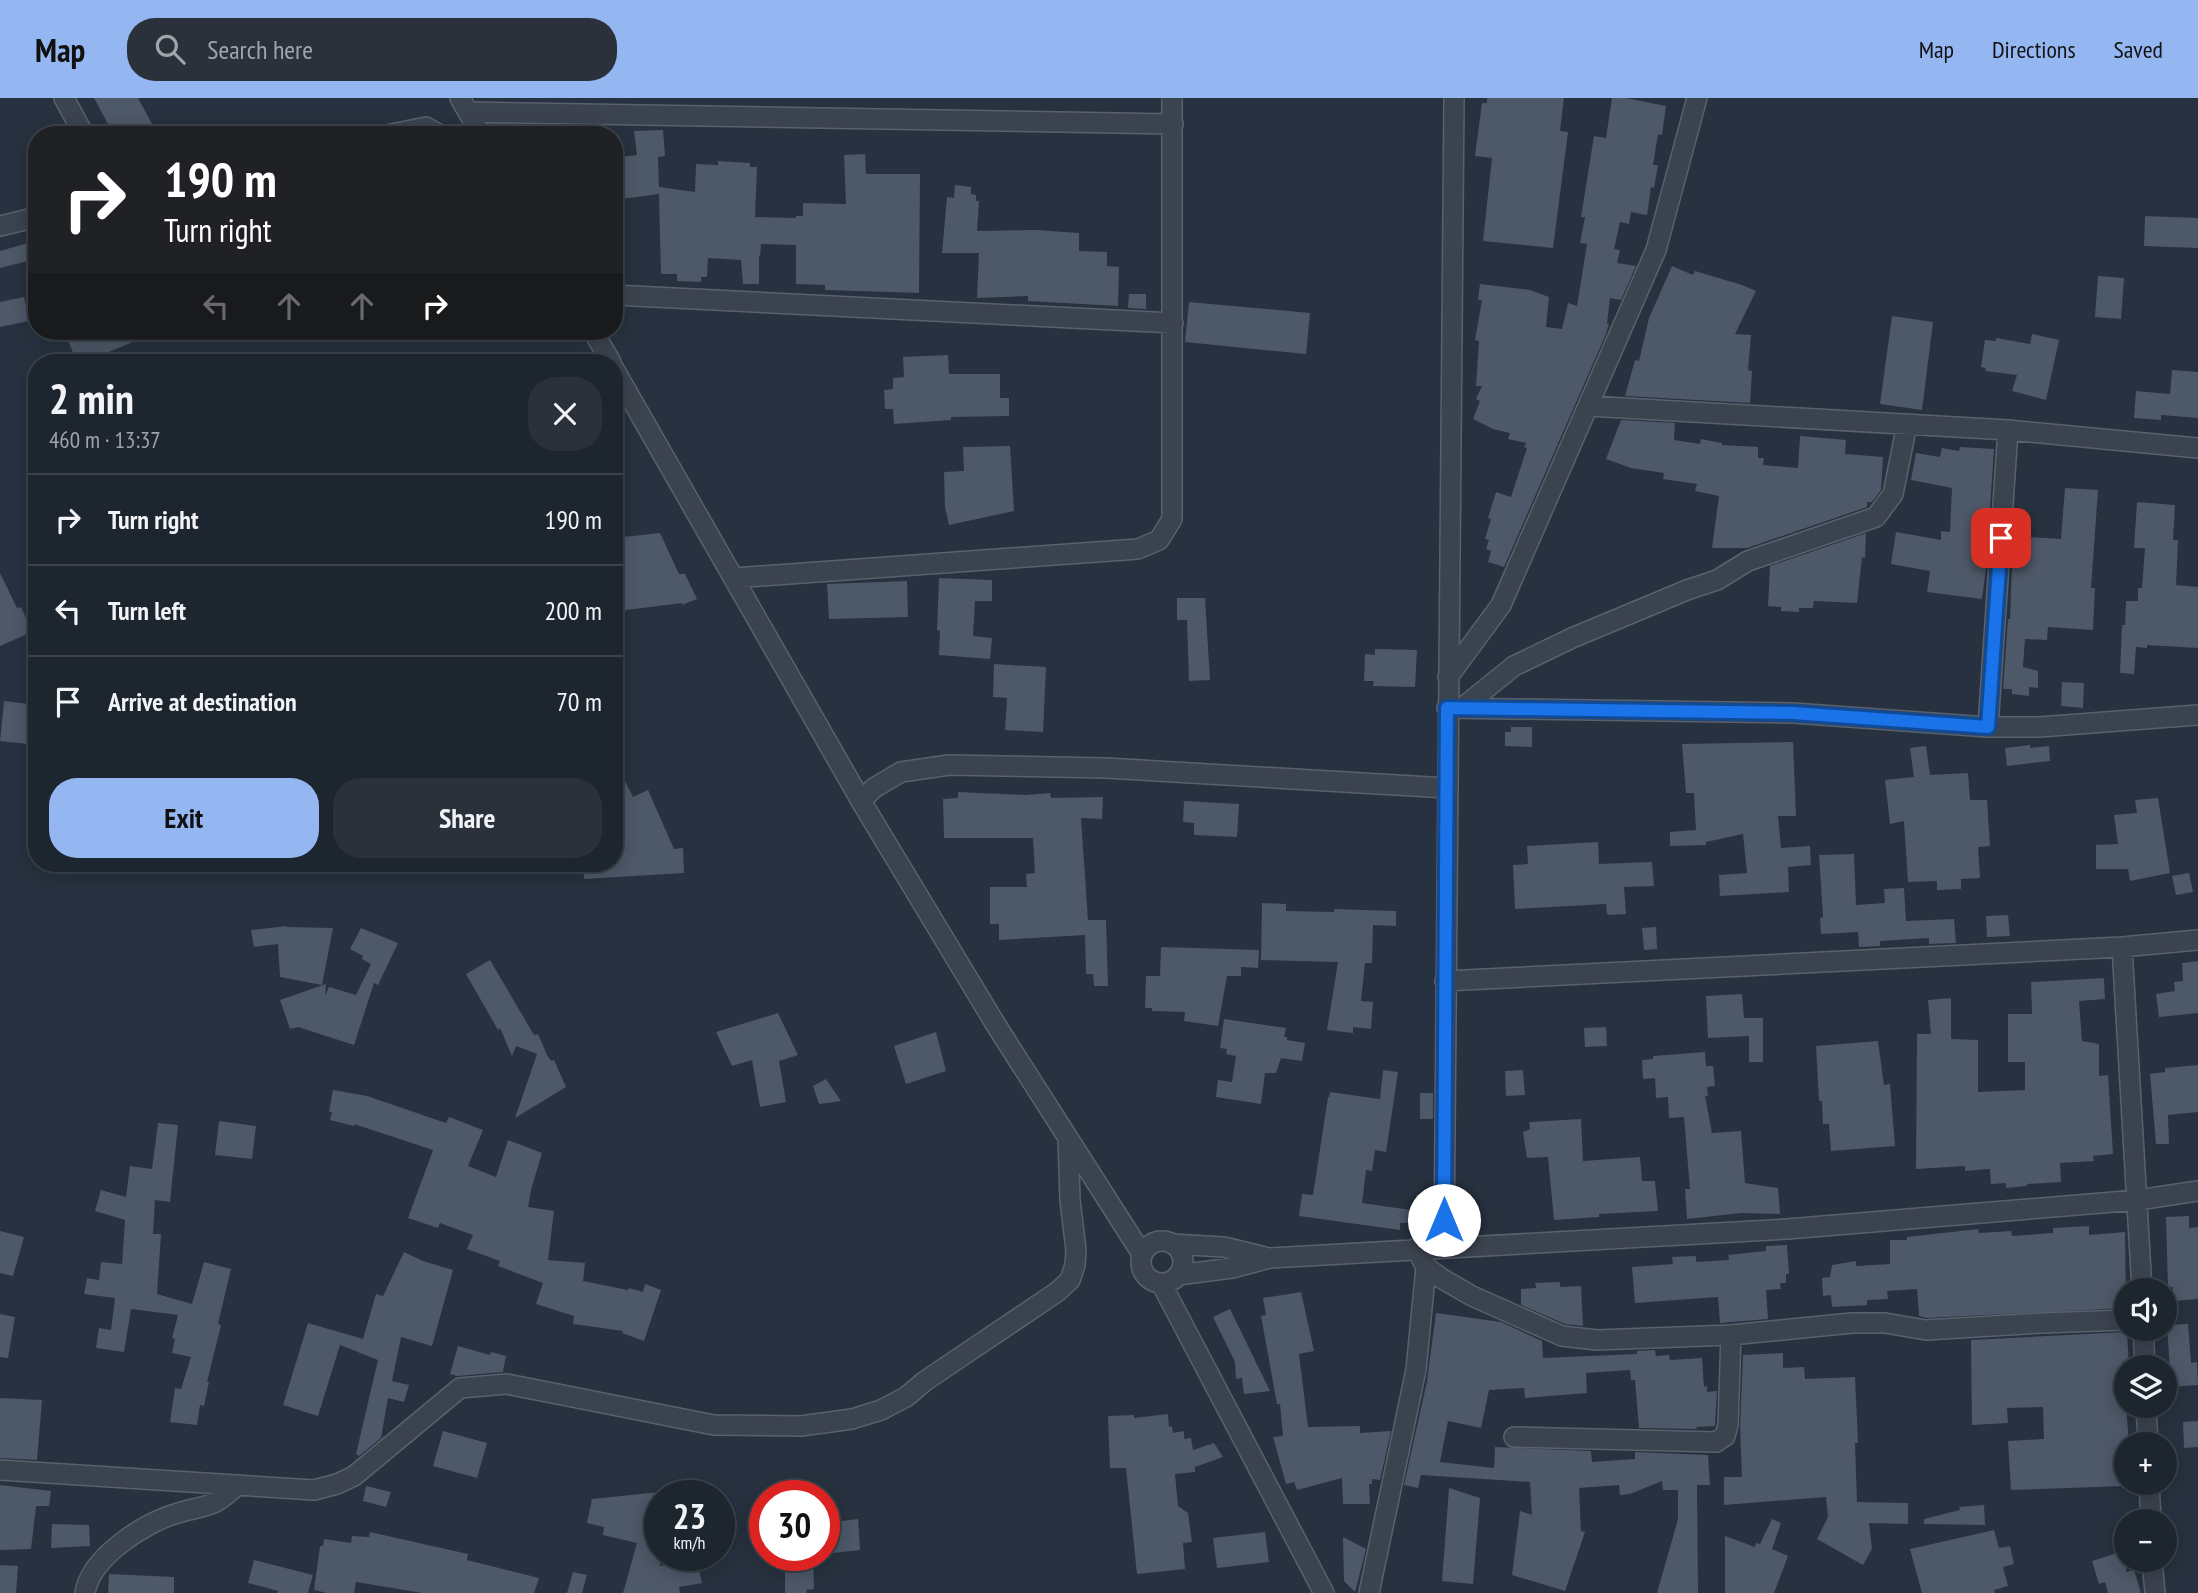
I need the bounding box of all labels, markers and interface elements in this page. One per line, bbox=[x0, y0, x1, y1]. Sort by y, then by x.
search box bbox=[127, 18, 617, 81]
text: Map bbox=[35, 28, 85, 71]
icon: search bbox=[151, 30, 189, 68]
text: Search here bbox=[207, 33, 313, 66]
text: Map bbox=[1919, 34, 1954, 65]
text: Directions bbox=[1992, 34, 2076, 65]
text: Saved bbox=[2114, 34, 2163, 65]
text: 190 m bbox=[164, 147, 277, 211]
icon: right bbox=[49, 154, 140, 245]
text: Turn right bbox=[164, 209, 272, 251]
icon: left bbox=[197, 287, 235, 325]
icon: ahead bbox=[270, 287, 308, 325]
icon: ahead bbox=[343, 287, 381, 325]
icon: right bbox=[416, 287, 454, 325]
text: 2 min bbox=[49, 371, 134, 426]
button: close bbox=[528, 377, 602, 451]
text: 460 m · 13:37 bbox=[49, 425, 161, 454]
icon: right bbox=[49, 501, 87, 539]
text: Turn right bbox=[108, 503, 199, 536]
text: 190 m bbox=[544, 503, 602, 536]
pin bbox=[1971, 508, 2031, 568]
icon: arrive bbox=[1982, 519, 2020, 557]
icon: left bbox=[49, 592, 87, 630]
text: Turn left bbox=[108, 594, 186, 627]
text: 200 m bbox=[544, 594, 602, 627]
icon: arrive bbox=[49, 683, 87, 721]
text: Arrive at destination bbox=[108, 685, 297, 718]
text: 70 m bbox=[556, 685, 602, 718]
button: Exit bbox=[49, 778, 319, 858]
button: Share bbox=[333, 778, 602, 858]
position arrow bbox=[1407, 1183, 1481, 1257]
map controls bbox=[2114, 1278, 2177, 1572]
button: sound bbox=[2114, 1278, 2177, 1341]
button: layers bbox=[2114, 1355, 2177, 1418]
button: + bbox=[2114, 1432, 2177, 1495]
speed limit sign: 30 bbox=[749, 1480, 840, 1571]
text: 23 bbox=[673, 1493, 706, 1539]
button: − bbox=[2114, 1509, 2177, 1572]
text: km/h bbox=[674, 1531, 705, 1554]

